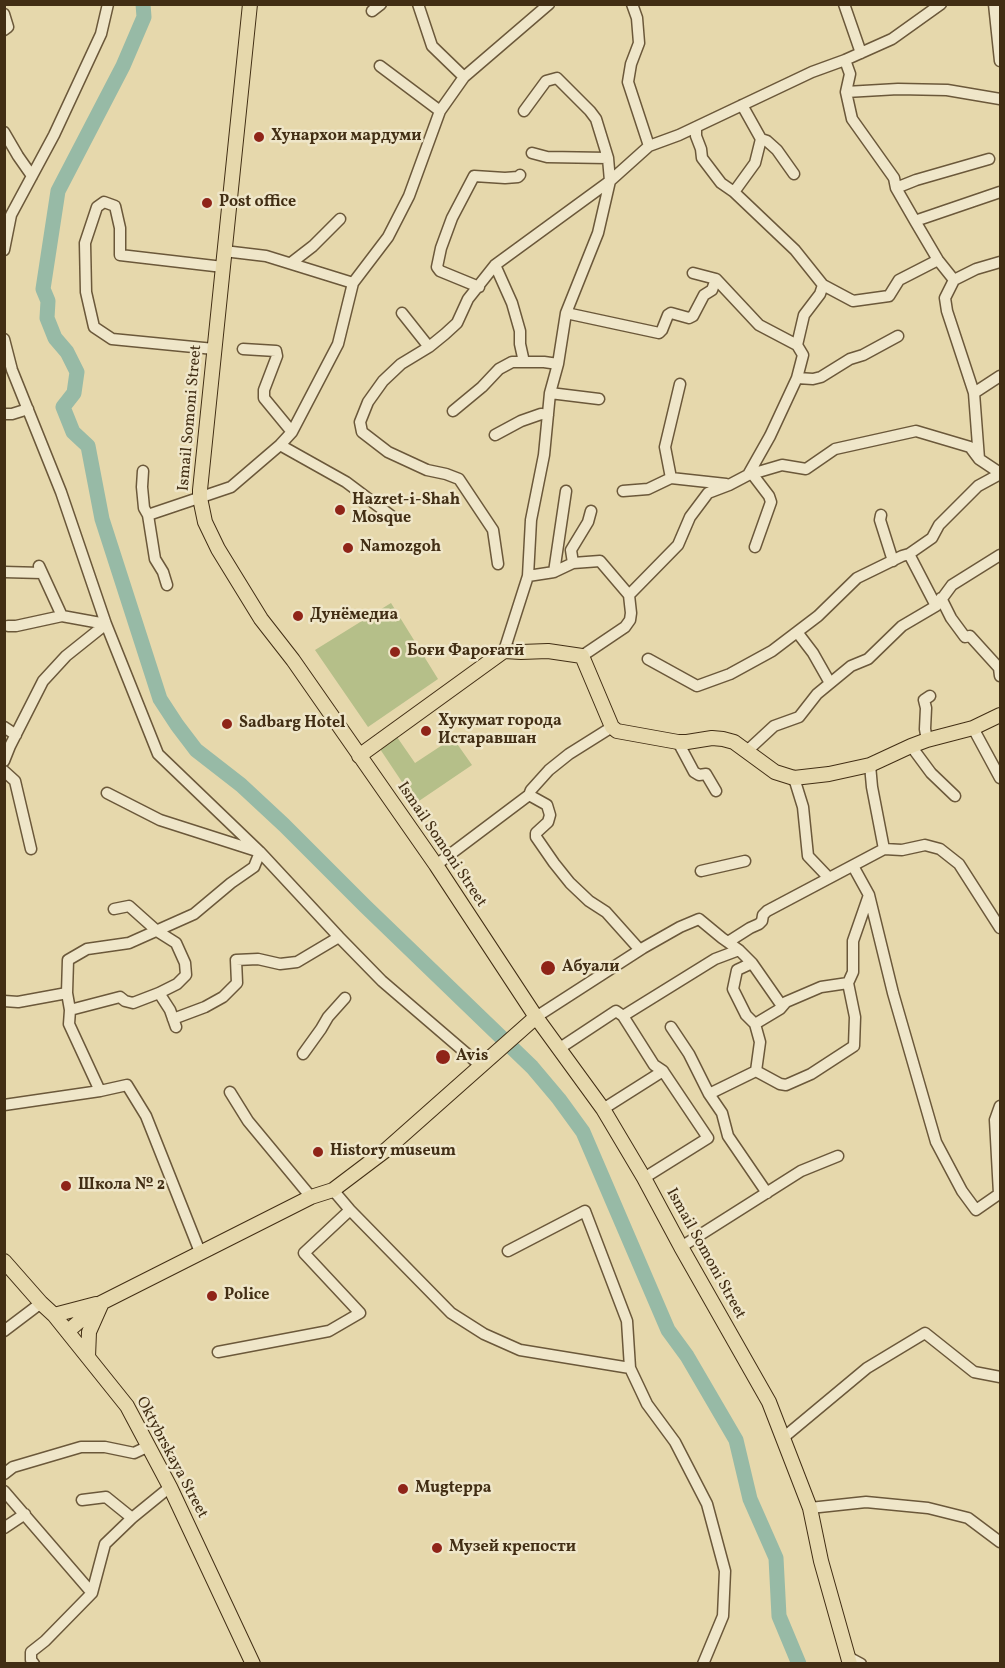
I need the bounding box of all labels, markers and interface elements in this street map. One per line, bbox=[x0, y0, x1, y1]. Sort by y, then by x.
place label: Хунархои мардуми bbox=[271, 127, 422, 147]
marker: Хунархои мардуми bbox=[252, 130, 266, 144]
place label: Post office bbox=[219, 193, 296, 213]
marker: Post office bbox=[200, 196, 214, 210]
street label: Ismail Somoni Street bbox=[175, 344, 207, 492]
place label: Hazret-i-Shah Mosque bbox=[352, 491, 460, 529]
marker: Hazret-i-Shah Mosque bbox=[333, 503, 347, 517]
place label: Namozgoh bbox=[360, 538, 441, 558]
marker: Namozgoh bbox=[341, 541, 355, 555]
place label: Дунёмедиа bbox=[310, 606, 398, 626]
marker: Дунёмедиа bbox=[291, 609, 305, 623]
place label: Боғи Фароғатӣ bbox=[407, 642, 524, 662]
marker: Боғи Фароғатӣ bbox=[388, 645, 402, 659]
place label: Хукумат города Истаравшан bbox=[438, 712, 562, 750]
place label: Sadbarg Hotel bbox=[239, 714, 345, 734]
marker: Sadbarg Hotel bbox=[220, 717, 234, 731]
marker: Хукумат города Истаравшан bbox=[419, 724, 433, 738]
street label: Ismail Somoni Street bbox=[392, 779, 490, 911]
place label: Абуали bbox=[562, 958, 619, 978]
marker: Абуали bbox=[539, 959, 557, 977]
place label: Avis bbox=[456, 1047, 488, 1067]
marker: Avis bbox=[434, 1048, 452, 1066]
place label: History museum bbox=[330, 1142, 456, 1162]
marker: History museum bbox=[311, 1145, 325, 1159]
place label: Школа № 2 bbox=[78, 1176, 165, 1196]
marker: Школа № 2 bbox=[59, 1179, 73, 1193]
street label: Ismail Somoni Street bbox=[661, 1185, 749, 1323]
place label: Police bbox=[224, 1286, 269, 1306]
marker: Police bbox=[205, 1289, 219, 1303]
street label: Oktybrskaya Street bbox=[131, 1394, 211, 1522]
place label: Mugteppa bbox=[415, 1479, 492, 1499]
marker: Mugteppa bbox=[396, 1482, 410, 1496]
place label: Музей крепости bbox=[449, 1538, 576, 1558]
marker: Музей крепости bbox=[430, 1541, 444, 1555]

